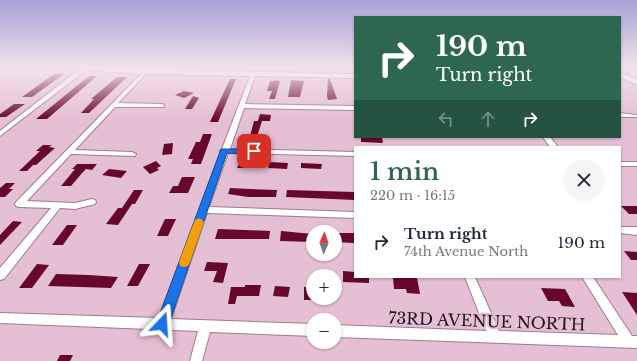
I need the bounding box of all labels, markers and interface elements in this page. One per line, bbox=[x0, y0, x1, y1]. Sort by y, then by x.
text: 190 m bbox=[436, 29, 527, 64]
icon: right bbox=[370, 32, 422, 84]
text: Turn right bbox=[436, 64, 532, 86]
icon: left bbox=[435, 108, 457, 130]
icon: ahead bbox=[477, 108, 499, 130]
icon: right bbox=[519, 108, 541, 130]
pin bbox=[237, 134, 271, 168]
icon: arrive bbox=[243, 140, 265, 162]
text: 1 min bbox=[370, 157, 439, 186]
button: close bbox=[563, 159, 605, 201]
text: 220 m · 16:15 bbox=[370, 187, 455, 204]
text: Turn right bbox=[404, 224, 487, 243]
north arrow bbox=[306, 225, 342, 261]
map controls bbox=[306, 225, 342, 349]
icon: right bbox=[370, 231, 392, 253]
text: 190 m bbox=[558, 233, 605, 252]
text: 74th Avenue North bbox=[404, 243, 528, 260]
button: + bbox=[306, 269, 342, 305]
position arrow bbox=[141, 303, 183, 345]
street label: 73RD AVENUE NORTH bbox=[388, 308, 586, 334]
button: − bbox=[306, 313, 342, 349]

